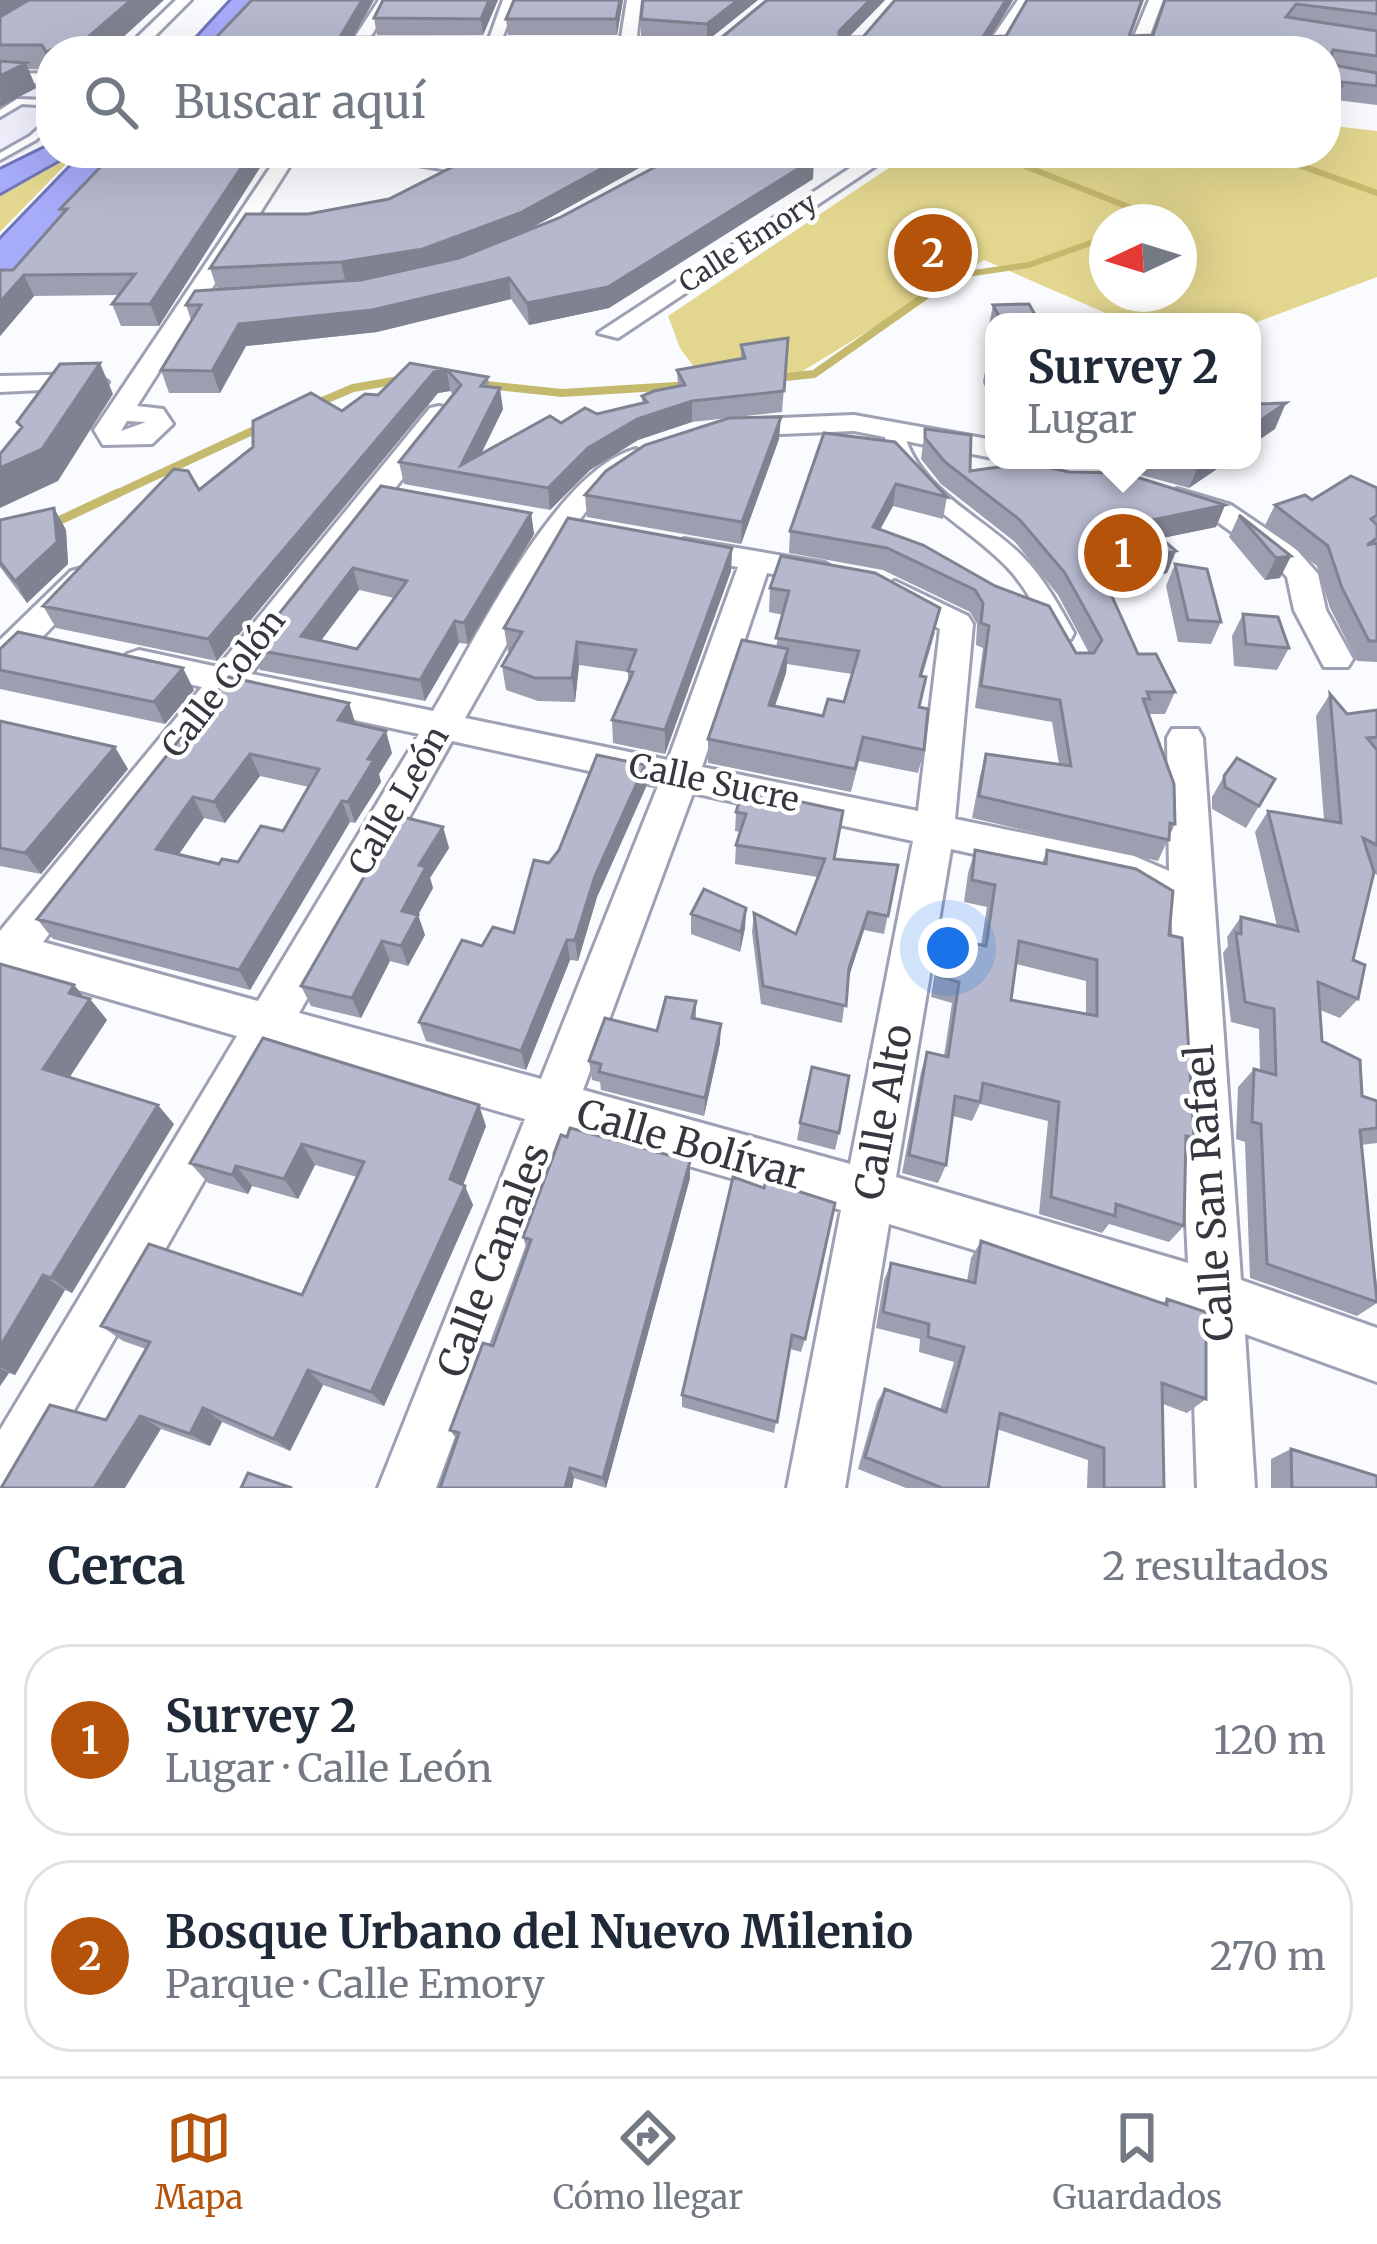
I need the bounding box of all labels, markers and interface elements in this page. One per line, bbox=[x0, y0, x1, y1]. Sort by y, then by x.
search box bbox=[36, 36, 1341, 168]
icon: search bbox=[78, 69, 144, 135]
text: Buscar aquí bbox=[174, 74, 425, 130]
street label: Calle Emory bbox=[672, 185, 823, 299]
north arrow bbox=[1089, 204, 1197, 312]
pin: 2 bbox=[894, 208, 972, 298]
popup bbox=[985, 313, 1261, 469]
text: Survey 2 bbox=[1027, 339, 1219, 395]
text: Lugar bbox=[1027, 395, 1137, 444]
pin: 1 bbox=[1084, 508, 1162, 598]
street label: Calle Colón bbox=[153, 601, 294, 766]
street label: Calle León bbox=[339, 718, 457, 882]
street label: Calle Sucre bbox=[625, 744, 803, 821]
your location bbox=[918, 918, 978, 978]
street label: Calle Alto bbox=[844, 1020, 923, 1204]
street label: Calle San Rafael bbox=[1175, 1043, 1244, 1343]
street label: Calle Bolívar bbox=[571, 1089, 810, 1200]
street label: Calle Canales bbox=[426, 1136, 560, 1384]
text: Cerca bbox=[48, 1534, 186, 1598]
text: 2 resultados bbox=[1102, 1542, 1329, 1591]
text: Survey 2 bbox=[165, 1688, 356, 1744]
text: 1 bbox=[81, 1716, 99, 1765]
text: 120 m bbox=[1213, 1716, 1326, 1765]
text: Lugar · Calle León bbox=[165, 1744, 492, 1793]
text: Bosque Urbano del Nuevo Milenio bbox=[165, 1904, 913, 1960]
text: 2 bbox=[79, 1932, 101, 1981]
text: 270 m bbox=[1210, 1932, 1326, 1981]
text: Parque · Calle Emory bbox=[165, 1960, 545, 2009]
tab: Mapa bbox=[155, 2105, 243, 2218]
tab: Cómo llegar bbox=[553, 2105, 743, 2218]
tab: Guardados bbox=[1053, 2105, 1222, 2218]

